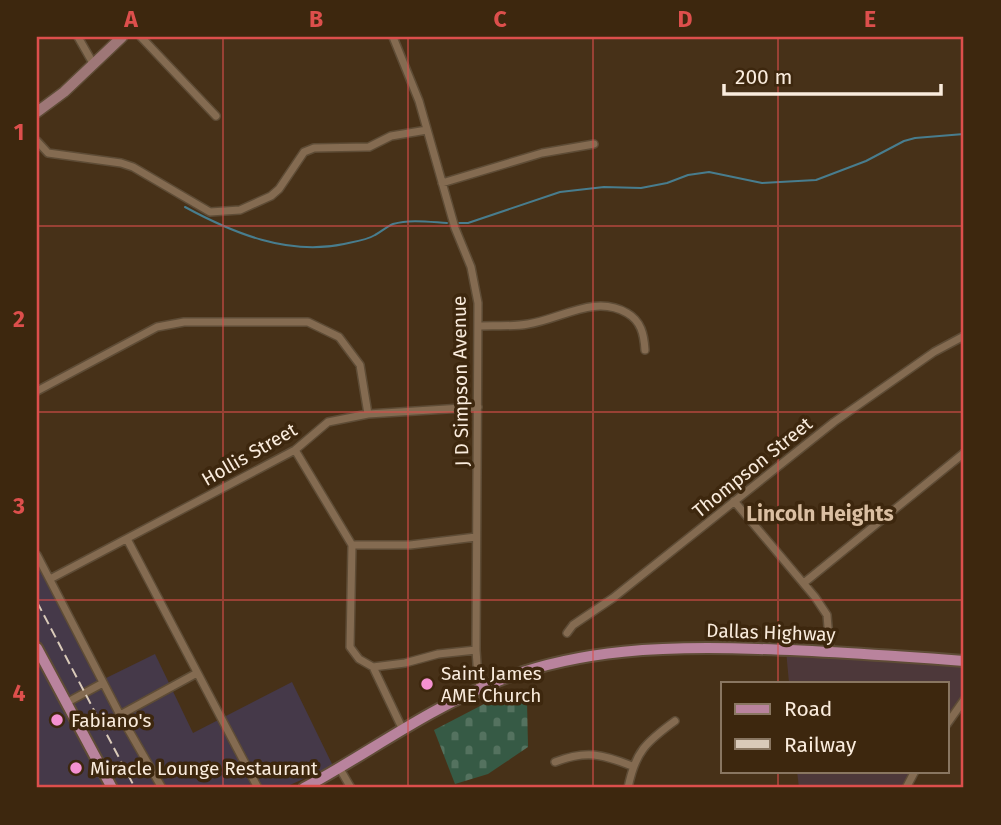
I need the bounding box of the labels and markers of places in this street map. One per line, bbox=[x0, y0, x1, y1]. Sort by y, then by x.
place label: Saint James AME Church bbox=[441, 662, 542, 707]
marker: Saint James AME Church bbox=[419, 676, 435, 692]
place label: Fabiano's bbox=[71, 709, 152, 732]
marker: Fabiano's bbox=[49, 712, 65, 728]
place label: Miracle Lounge Restaurant bbox=[90, 757, 318, 780]
marker: Miracle Lounge Restaurant bbox=[68, 760, 84, 776]

